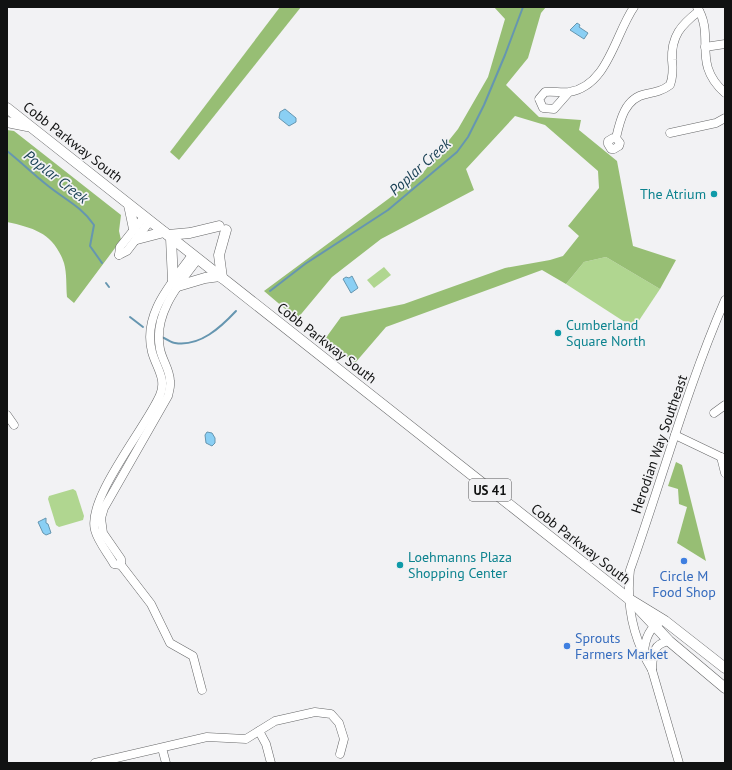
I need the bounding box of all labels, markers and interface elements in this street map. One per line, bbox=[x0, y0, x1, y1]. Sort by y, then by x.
street label: Cobb Parkway South bbox=[20, 98, 126, 186]
water label: Poplar Creek bbox=[385, 133, 455, 199]
water label: Poplar Creek bbox=[20, 146, 93, 208]
place label: The Atrium bbox=[640, 185, 706, 203]
marker: The Atrium bbox=[709, 189, 719, 199]
street label: Cobb Parkway South bbox=[274, 299, 380, 387]
place label: Cumberland Square North bbox=[566, 316, 646, 350]
marker: Cumberland Square North bbox=[553, 328, 563, 338]
street label: Herodian Way Southeast bbox=[627, 372, 691, 516]
road number: US 41 bbox=[469, 479, 511, 501]
street label: Cobb Parkway South bbox=[528, 500, 634, 588]
place label: Loehmanns Plaza Shopping Center bbox=[408, 548, 512, 582]
marker: Circle M Food Shop bbox=[679, 556, 689, 566]
marker: Loehmanns Plaza Shopping Center bbox=[395, 560, 405, 570]
place label: Circle M Food Shop bbox=[652, 567, 716, 601]
place label: Sprouts Farmers Market bbox=[575, 629, 668, 663]
marker: Sprouts Farmers Market bbox=[562, 641, 572, 651]

